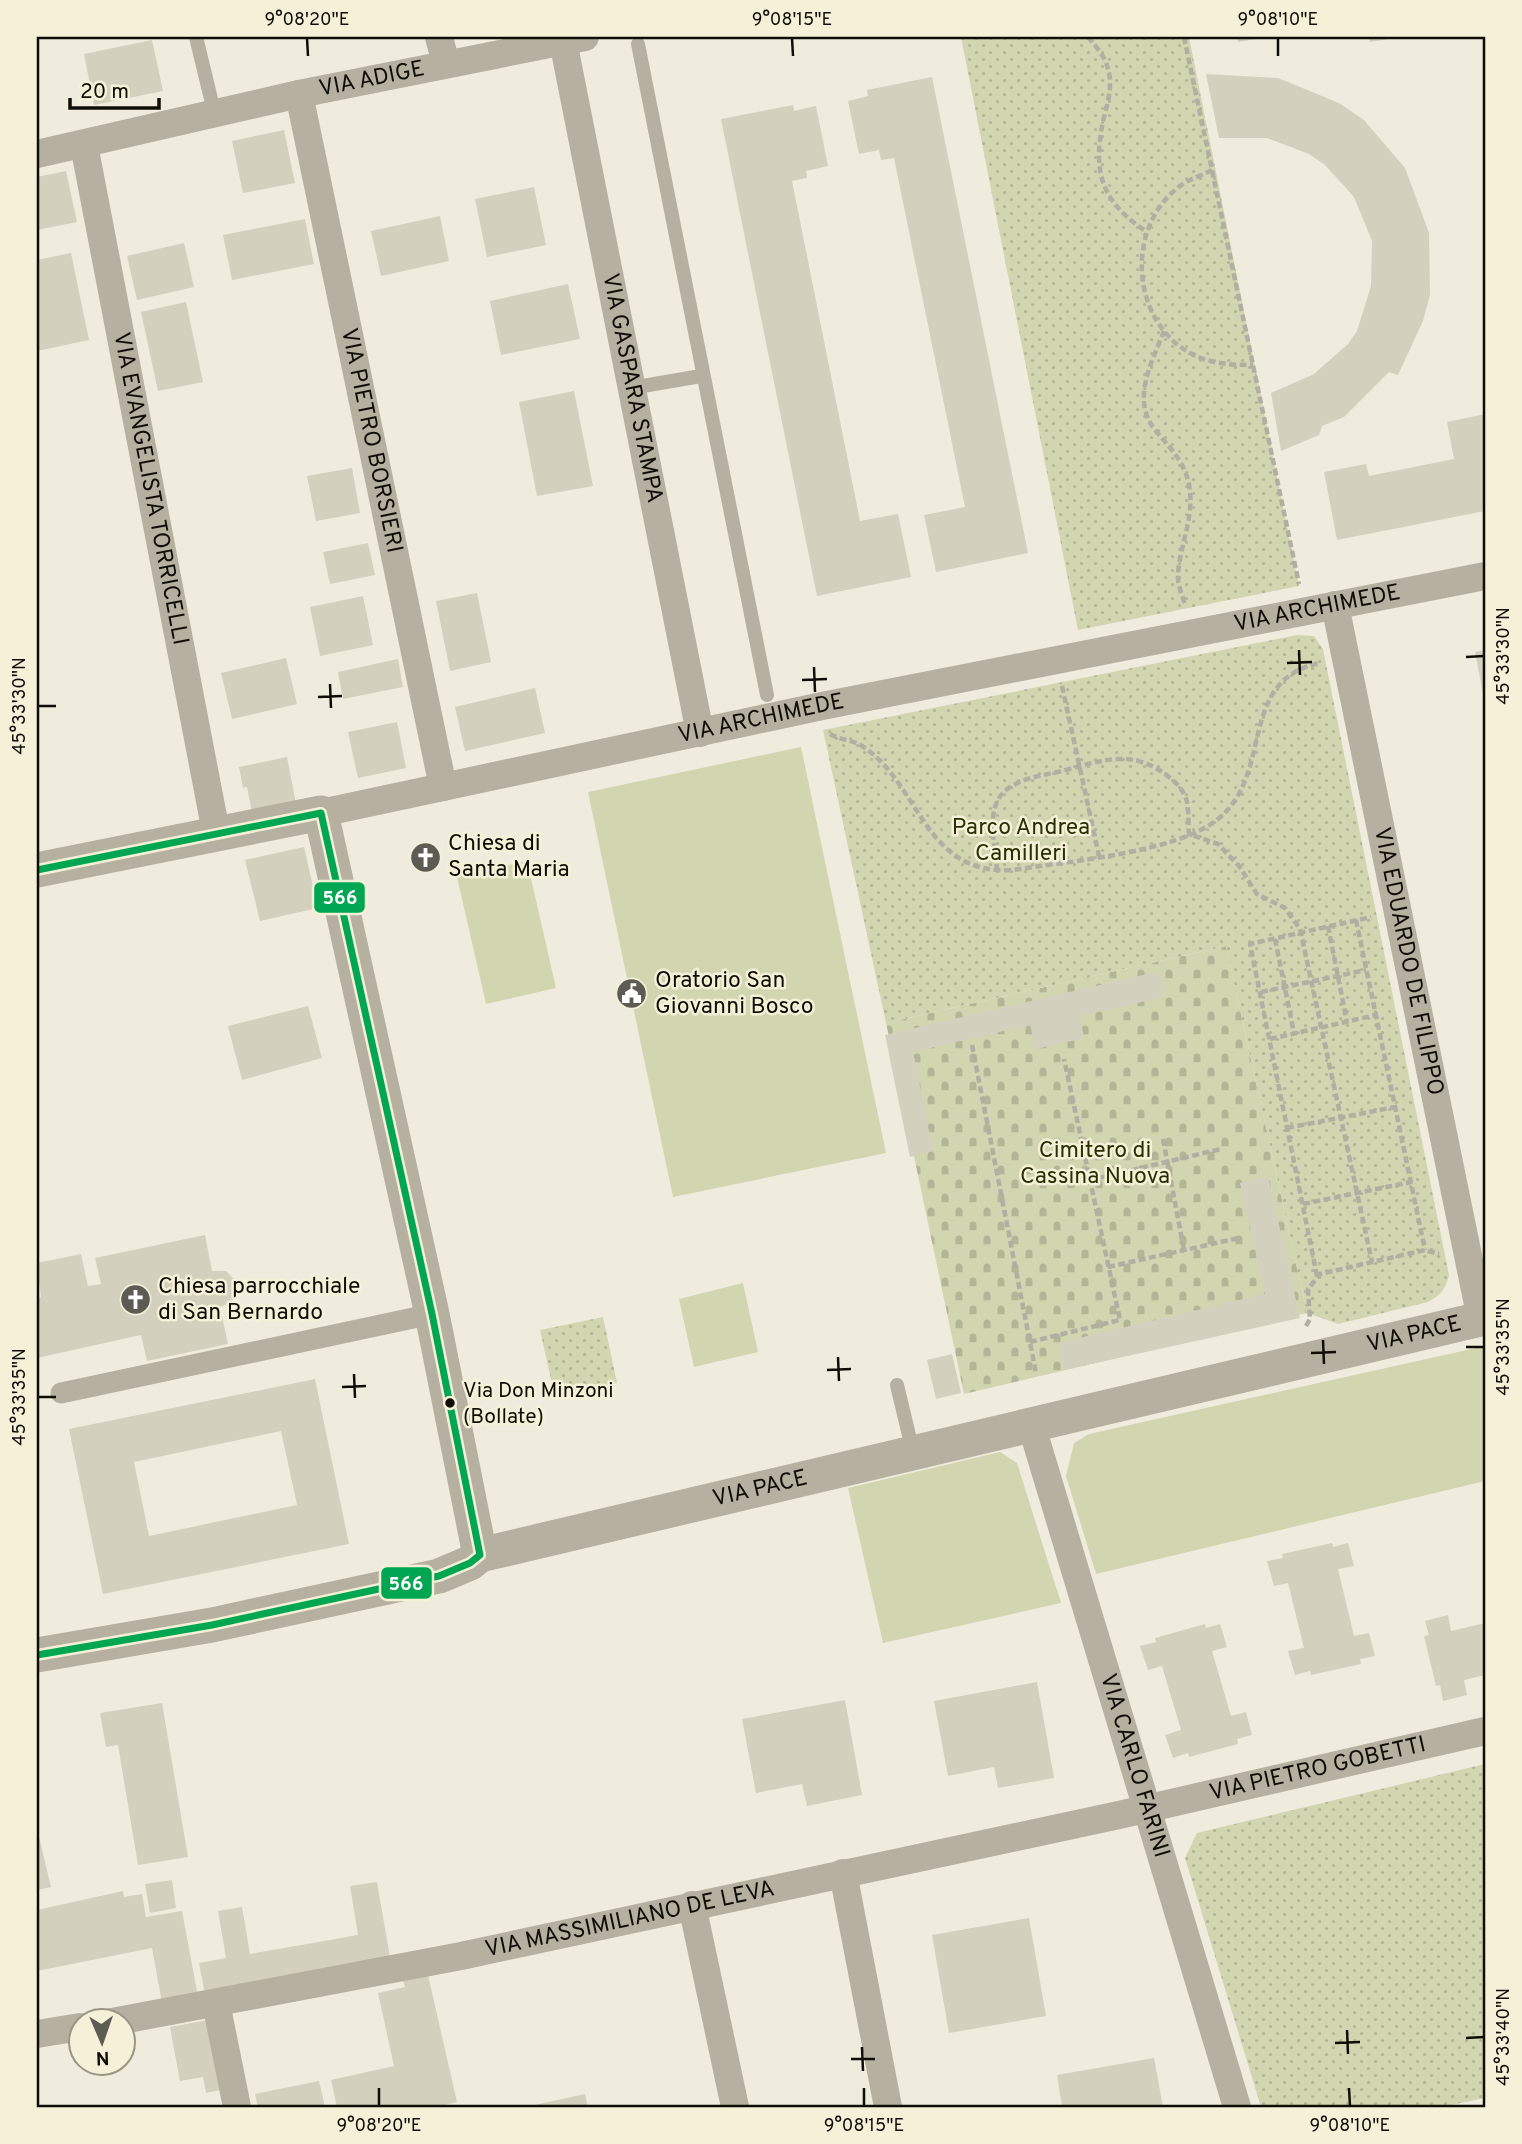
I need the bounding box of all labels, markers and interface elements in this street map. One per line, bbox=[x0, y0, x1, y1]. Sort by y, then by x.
text: 9°08'20"E bbox=[264, 9, 350, 32]
text: 9°08'15"E bbox=[752, 9, 832, 32]
text: 9°08'10"E bbox=[1238, 9, 1318, 32]
street label: VIA ADIGE bbox=[316, 55, 427, 104]
scale bar bbox=[70, 66, 159, 110]
text: 20 m bbox=[80, 79, 129, 106]
street label: VIA GASPARA STAMPA bbox=[595, 271, 669, 505]
street label: VIA PIETRO BORSIERI bbox=[334, 326, 409, 556]
street label: VIA EVANGELISTA TORRICELLI bbox=[106, 330, 194, 648]
street label: VIA ARCHIMEDE bbox=[1232, 578, 1403, 639]
text: 45°33'30"N bbox=[1493, 607, 1516, 705]
text: 45°33'30"N bbox=[9, 657, 32, 755]
street label: VIA ARCHIMEDE bbox=[675, 687, 847, 751]
park label: Parco Andrea Camilleri bbox=[952, 814, 1090, 869]
street label: VIA EDUARDO DE FILIPPO bbox=[1366, 825, 1449, 1098]
place label: Chiesa di Santa Maria bbox=[448, 830, 570, 885]
church icon: Chiesa di Santa Maria bbox=[408, 840, 442, 874]
line badge: 566 bbox=[313, 881, 366, 914]
text: 566 bbox=[323, 887, 357, 911]
place label: Oratorio San Giovanni Bosco bbox=[655, 967, 814, 1022]
public building icon: Oratorio San Giovanni Bosco bbox=[615, 977, 649, 1011]
park label: Cimitero di Cassina Nuova bbox=[1020, 1137, 1170, 1192]
place label: Chiesa parrocchiale di San Bernardo bbox=[158, 1273, 360, 1328]
church icon: Chiesa parrocchiale di San Bernardo bbox=[118, 1283, 152, 1317]
text: 45°33'35"N bbox=[1493, 1298, 1516, 1396]
street label: VIA PACE bbox=[1364, 1310, 1464, 1360]
text: 45°33'35"N bbox=[9, 1348, 32, 1446]
place label: Via Don Minzoni (Bollate) bbox=[463, 1378, 614, 1431]
marker: Via Don Minzoni (Bollate) bbox=[443, 1396, 457, 1410]
street label: VIA PACE bbox=[710, 1464, 810, 1514]
line badge: 566 bbox=[380, 1566, 433, 1600]
text: 566 bbox=[389, 1573, 423, 1597]
street label: VIA CARLO FARINI bbox=[1093, 1670, 1175, 1861]
street label: VIA PIETRO GOBETTI bbox=[1207, 1730, 1429, 1808]
street label: VIA MASSIMILIANO DE LEVA bbox=[483, 1875, 777, 1965]
text: 45°33'40"N bbox=[1493, 1988, 1516, 2086]
north arrow bbox=[66, 2008, 136, 2078]
text: N bbox=[95, 2045, 110, 2069]
text: 9°08'20"E bbox=[336, 2115, 422, 2138]
text: 9°08'15"E bbox=[824, 2115, 904, 2138]
text: 9°08'10"E bbox=[1310, 2115, 1390, 2138]

